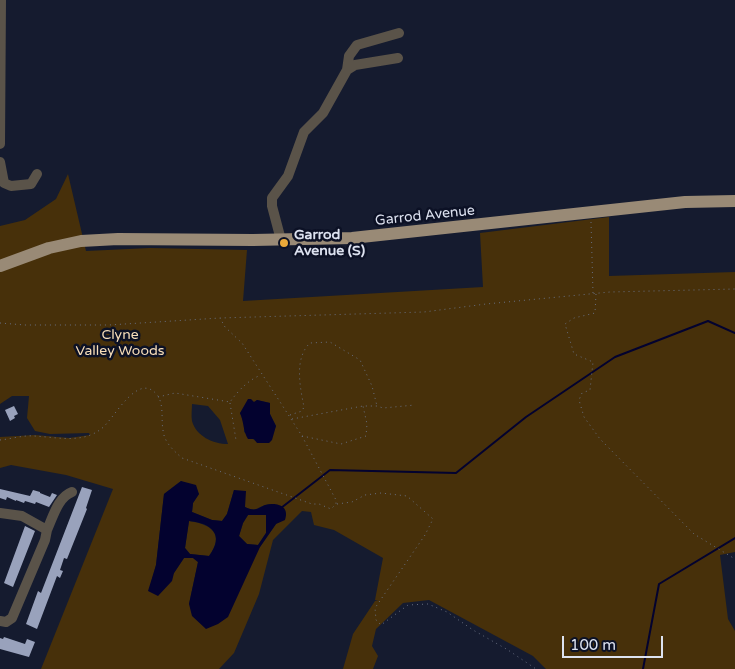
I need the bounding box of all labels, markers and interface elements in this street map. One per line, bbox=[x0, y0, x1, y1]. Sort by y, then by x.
street label: Garrod Avenue bbox=[374, 202, 476, 230]
place label: Garrod Avenue (S) bbox=[294, 227, 365, 260]
marker: Garrod Avenue (S) bbox=[278, 237, 290, 249]
park label: Clyne Valley Woods bbox=[76, 327, 164, 360]
scale bar bbox=[565, 626, 666, 658]
text: 100 m bbox=[570, 636, 616, 654]

